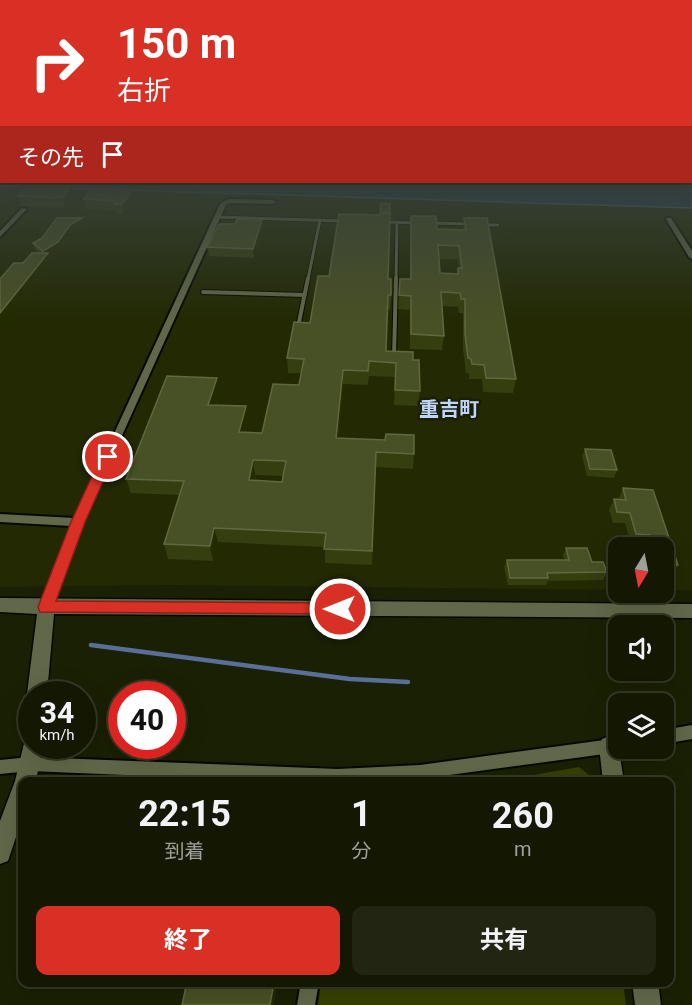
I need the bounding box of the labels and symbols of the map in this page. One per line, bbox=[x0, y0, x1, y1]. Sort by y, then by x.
district label: 重吉町 bbox=[419, 397, 479, 421]
pin bbox=[82, 431, 133, 482]
north arrow bbox=[608, 537, 674, 603]
position arrow bbox=[308, 577, 372, 641]
speed limit sign: 40 bbox=[108, 681, 186, 759]

